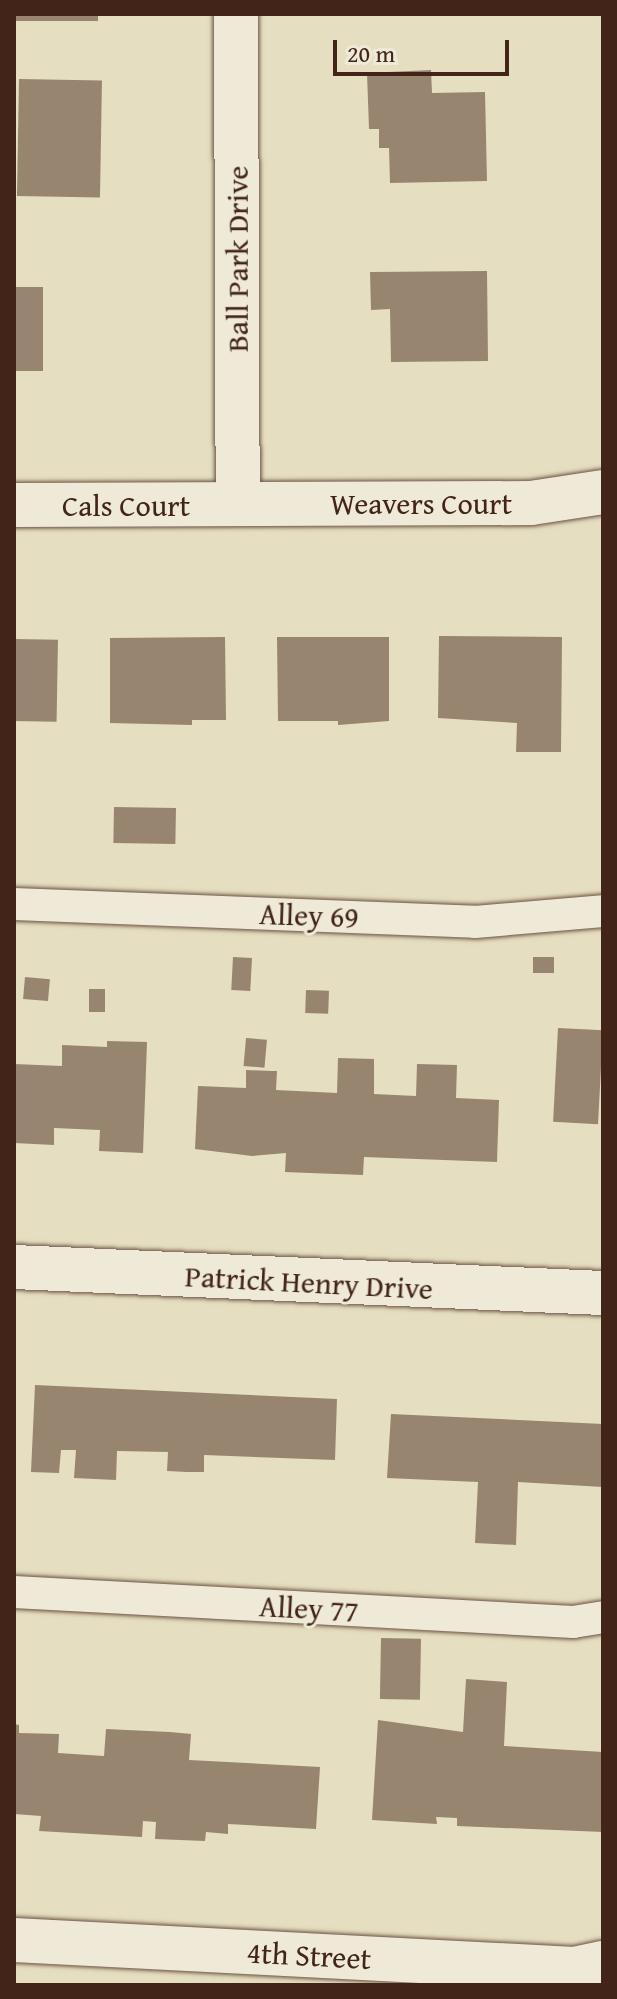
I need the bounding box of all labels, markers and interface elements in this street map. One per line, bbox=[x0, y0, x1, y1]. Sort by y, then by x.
scale bar bbox=[337, 24, 513, 74]
text: 20 m bbox=[347, 36, 395, 71]
street label: Ball Park Drive bbox=[219, 166, 255, 352]
street label: Weavers Court bbox=[330, 485, 512, 521]
street label: Cals Court bbox=[62, 487, 190, 523]
street label: Alley 69 bbox=[259, 895, 359, 935]
street label: Patrick Henry Drive bbox=[184, 1258, 434, 1306]
street label: Alley 77 bbox=[258, 1587, 360, 1629]
street label: 4th Street bbox=[246, 1934, 372, 1976]

